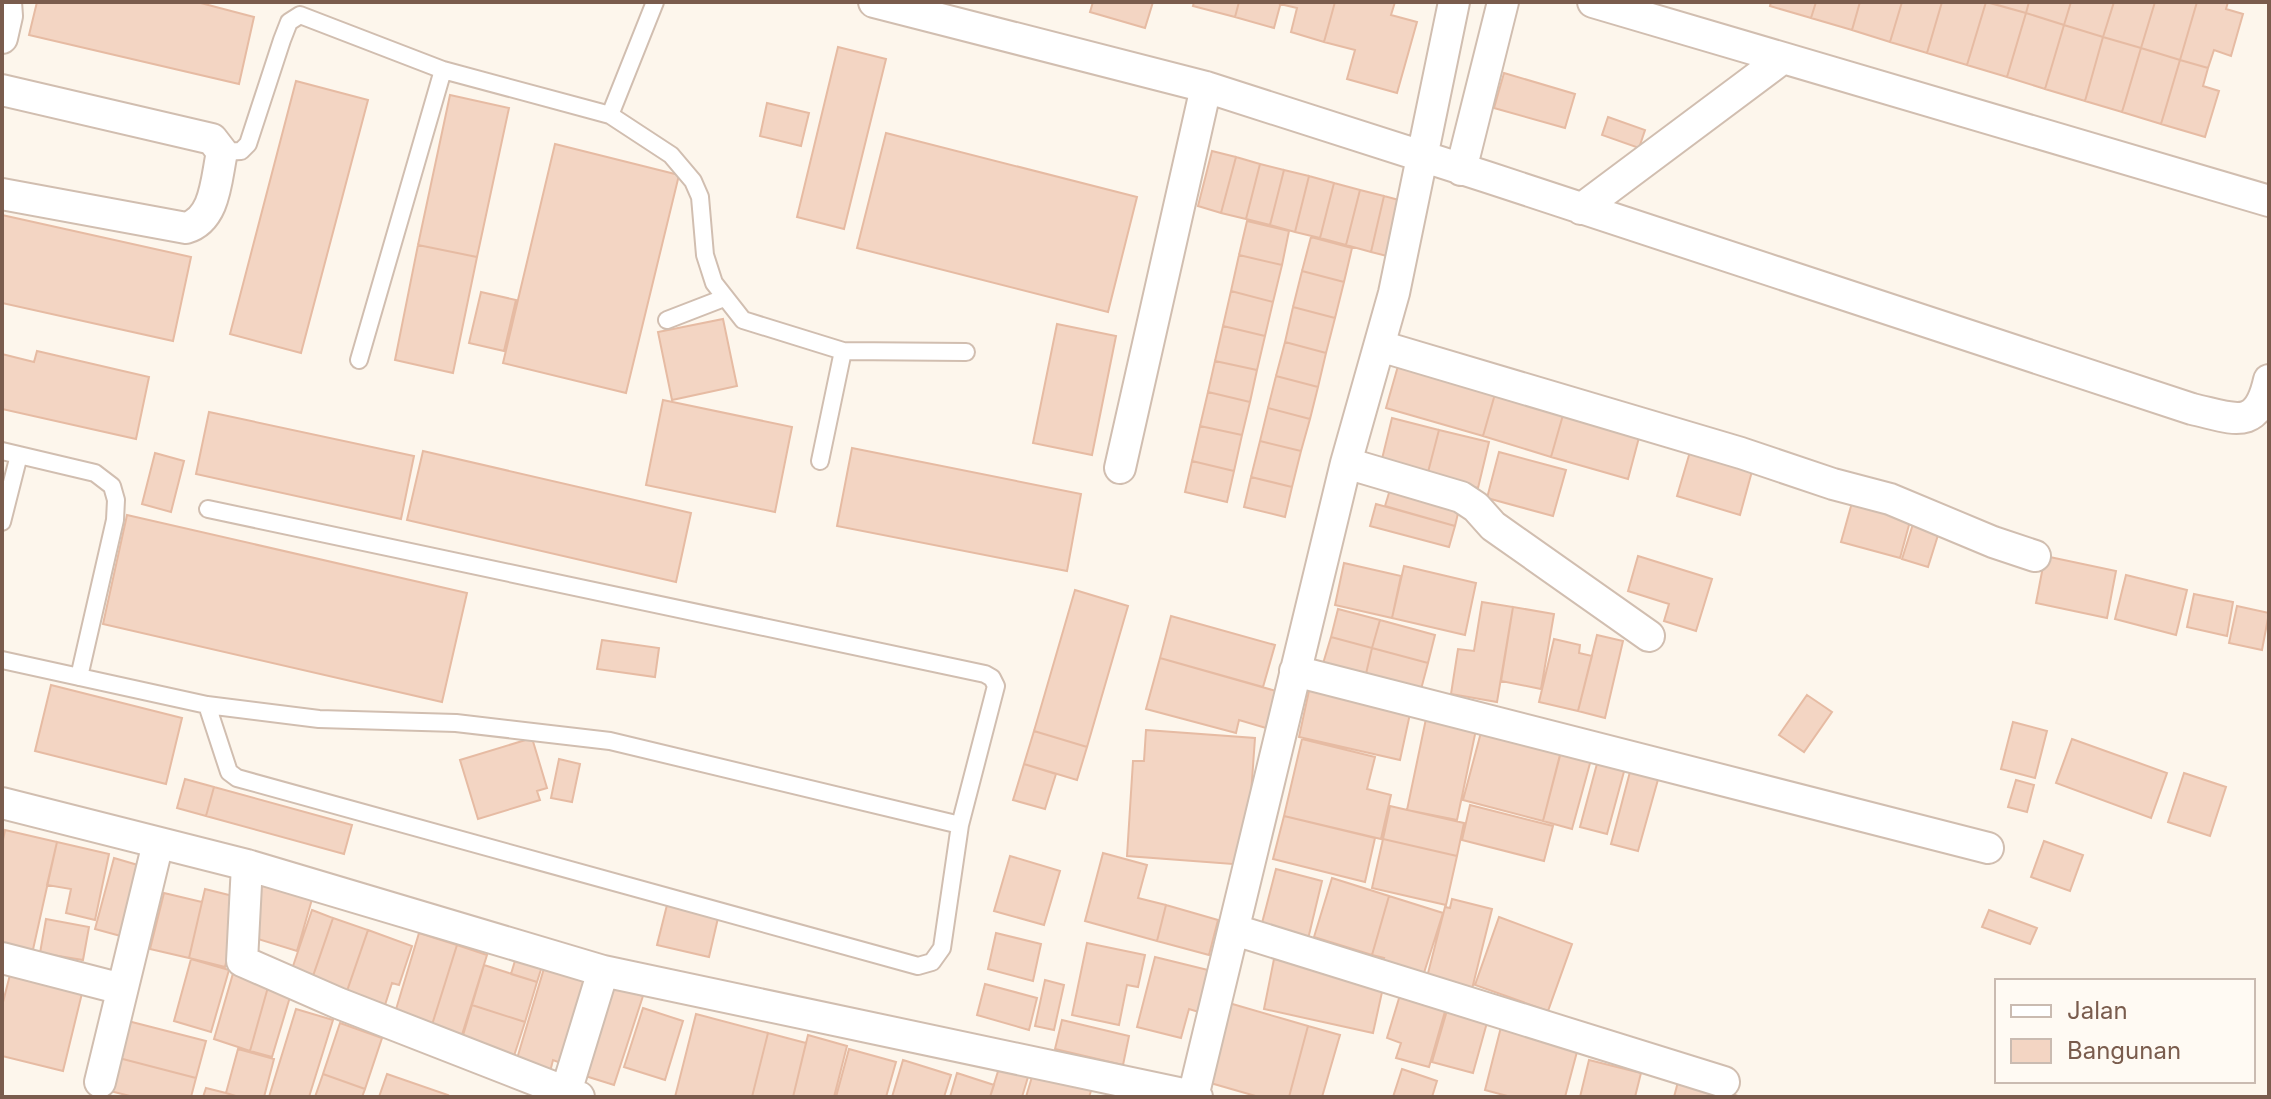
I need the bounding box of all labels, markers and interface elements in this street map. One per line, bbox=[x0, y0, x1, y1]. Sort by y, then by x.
legend bbox=[1995, 979, 2255, 1083]
text: Jalan bbox=[2067, 996, 2128, 1025]
text: Bangunan bbox=[2067, 1036, 2181, 1065]

